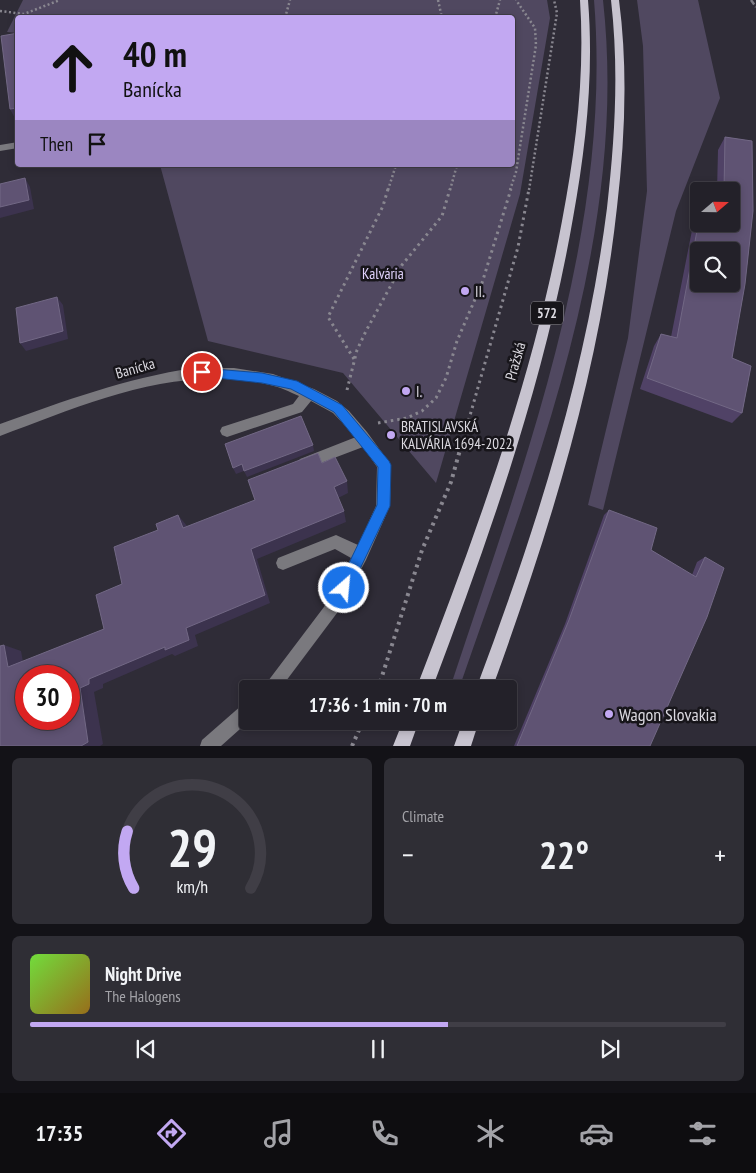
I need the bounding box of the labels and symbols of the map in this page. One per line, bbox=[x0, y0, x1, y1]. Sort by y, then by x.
north arrow bbox=[690, 182, 740, 232]
park label: Kalvária bbox=[362, 264, 404, 283]
place label: II. bbox=[475, 282, 485, 301]
marker: II. bbox=[459, 285, 471, 297]
road number: 572 bbox=[531, 302, 563, 324]
street label: Pražská bbox=[501, 340, 529, 382]
pin bbox=[181, 351, 223, 393]
street label: Banícka bbox=[113, 353, 157, 383]
place label: I. bbox=[416, 382, 422, 401]
marker: I. bbox=[400, 385, 412, 397]
place label: BRATISLAVSKÁ KALVÁRIA 1694-2022 bbox=[401, 417, 512, 453]
marker: BRATISLAVSKÁ KALVÁRIA 1694-2022 bbox=[385, 429, 397, 441]
position arrow bbox=[317, 561, 369, 613]
speed limit sign: 30 bbox=[15, 665, 80, 730]
place label: Wagon Slovakia bbox=[619, 703, 717, 726]
marker: Wagon Slovakia bbox=[603, 708, 615, 720]

